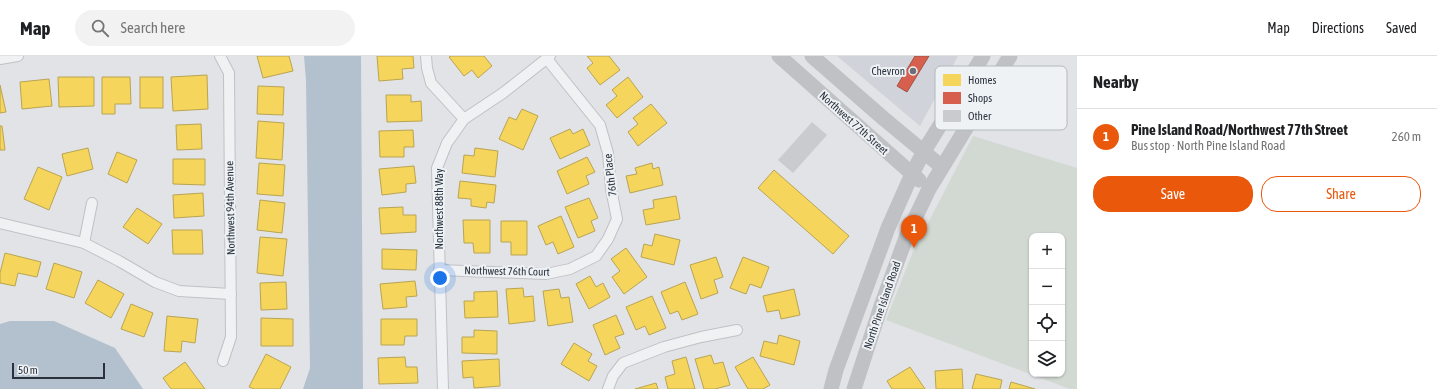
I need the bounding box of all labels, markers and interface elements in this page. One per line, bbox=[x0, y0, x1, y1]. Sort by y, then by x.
search box bbox=[75, 10, 355, 46]
text: Map bbox=[20, 17, 51, 39]
icon: search bbox=[89, 17, 111, 39]
text: Search here bbox=[121, 19, 185, 36]
text: Map bbox=[1267, 20, 1290, 36]
text: Directions bbox=[1312, 20, 1364, 36]
text: Saved bbox=[1386, 20, 1417, 36]
place label: Chevron bbox=[872, 65, 905, 77]
marker: Chevron bbox=[908, 66, 918, 76]
legend bbox=[935, 66, 1067, 130]
text: Nearby bbox=[1093, 72, 1139, 92]
text: Homes bbox=[968, 74, 996, 86]
street label: Northwest 77th Street bbox=[817, 89, 891, 157]
text: Shops bbox=[968, 92, 992, 104]
text: Other bbox=[968, 110, 992, 122]
text: Pine Island Road/Northwest 77th Street bbox=[1131, 121, 1348, 138]
text: 1 bbox=[1103, 129, 1109, 144]
text: 260 m bbox=[1392, 129, 1421, 144]
text: Bus stop · North Pine Island Road bbox=[1131, 138, 1286, 153]
street label: 76th Place bbox=[601, 153, 619, 197]
street label: Northwest 94th Avenue bbox=[223, 161, 237, 255]
street label: Northwest 88th Way bbox=[433, 168, 445, 249]
button: Save bbox=[1093, 176, 1253, 212]
button: Share bbox=[1261, 176, 1421, 212]
pin: 1 bbox=[901, 215, 927, 248]
map controls bbox=[1029, 233, 1065, 377]
button: + bbox=[1029, 233, 1065, 269]
street label: North Pine Island Road bbox=[861, 259, 903, 351]
street label: Northwest 76th Court bbox=[464, 264, 550, 278]
your location bbox=[430, 268, 450, 288]
button: − bbox=[1029, 269, 1065, 305]
button: locate bbox=[1029, 305, 1065, 341]
button: layers bbox=[1029, 341, 1065, 377]
scale bar bbox=[12, 361, 105, 380]
text: 50 m bbox=[18, 364, 38, 376]

